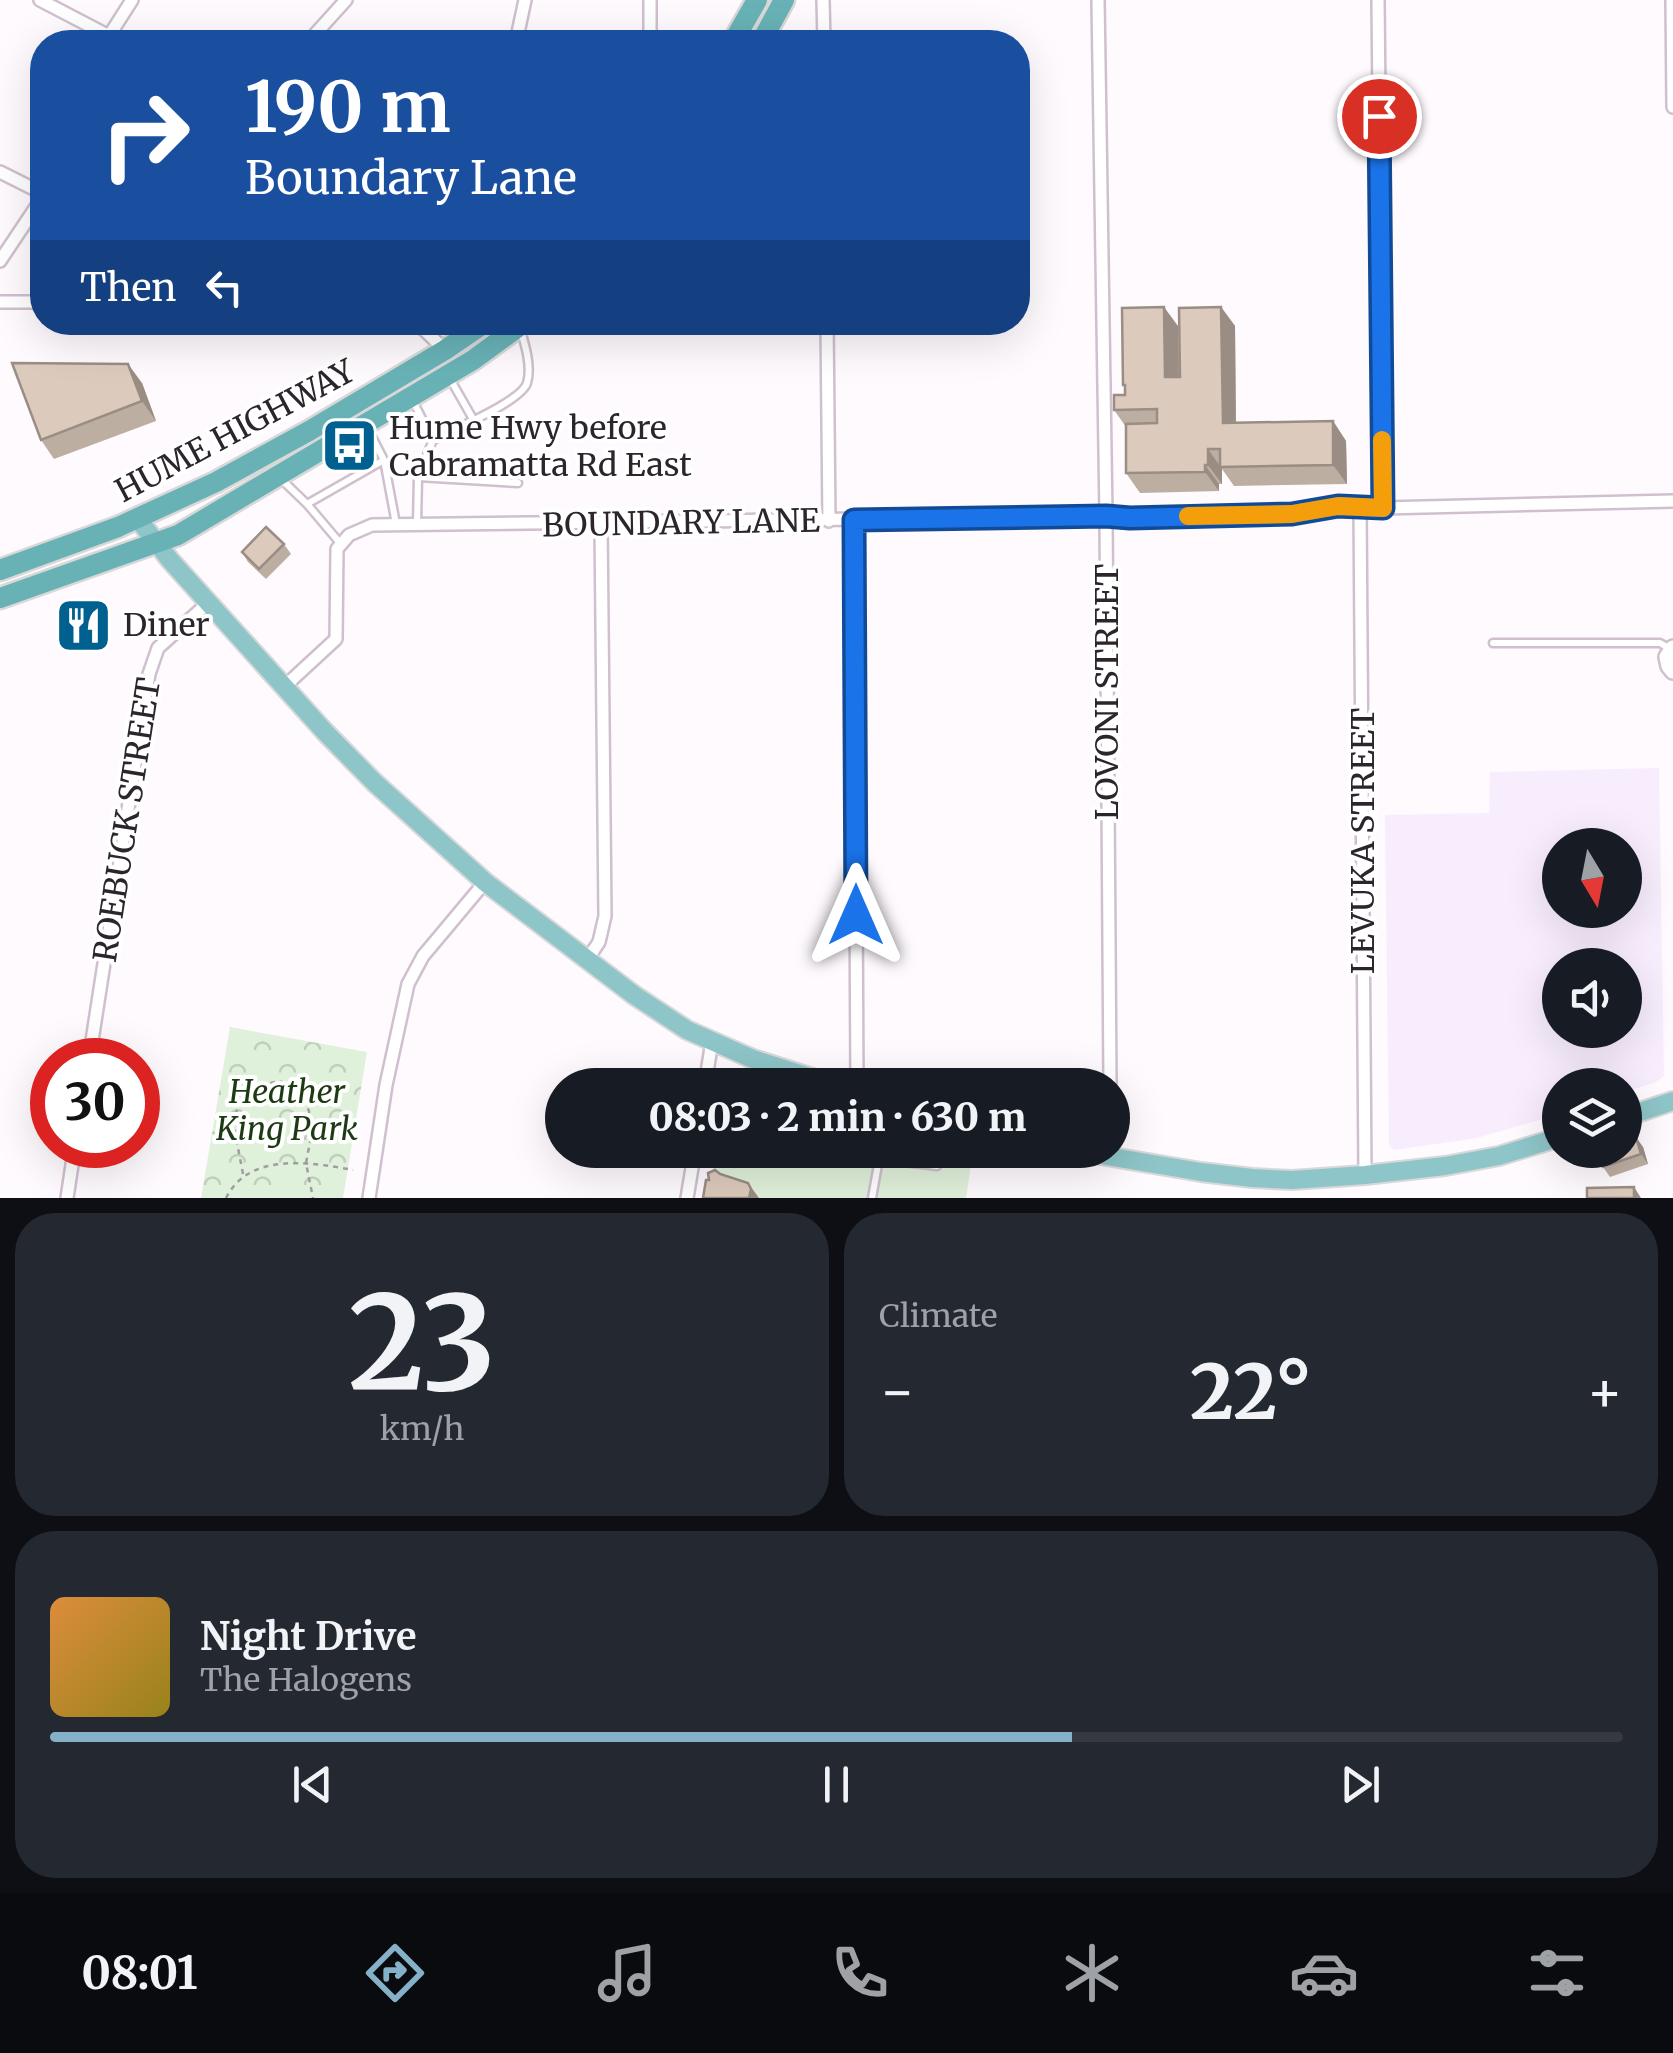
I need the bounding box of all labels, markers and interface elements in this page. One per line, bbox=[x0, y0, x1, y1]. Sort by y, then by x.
text: 190 m bbox=[245, 63, 451, 151]
icon: right bbox=[80, 70, 210, 200]
pin bbox=[1337, 74, 1422, 159]
icon: arrive bbox=[1352, 89, 1407, 144]
text: Boundary Lane bbox=[245, 150, 577, 206]
icon: left bbox=[197, 260, 252, 315]
text: Then bbox=[80, 264, 177, 311]
street label: HUME HIGHWAY bbox=[109, 350, 363, 511]
place label: Hume Hwy before Cabramatta Rd East bbox=[389, 408, 692, 485]
bus stop icon: Hume Hwy before Cabramatta Rd East bbox=[320, 416, 380, 476]
street label: BOUNDARY LANE bbox=[542, 501, 821, 545]
street label: LOVONI STREET bbox=[1087, 564, 1127, 820]
restaurant icon: Diner bbox=[54, 595, 114, 655]
place label: Diner bbox=[123, 605, 210, 645]
street label: ROEBUCK STREET bbox=[85, 675, 169, 965]
street label: LEVUKA STREET bbox=[1343, 708, 1383, 974]
north arrow bbox=[1542, 828, 1642, 928]
map controls bbox=[1542, 828, 1642, 1168]
position arrow bbox=[804, 863, 908, 967]
button: sound bbox=[1542, 948, 1642, 1048]
speed limit sign: 30 bbox=[30, 1038, 160, 1168]
button: layers bbox=[1542, 1068, 1642, 1168]
park label: Heather King Park bbox=[215, 1072, 359, 1149]
text: 08:03 · 2 min · 630 m bbox=[649, 1094, 1026, 1141]
text: 23 bbox=[348, 1262, 496, 1425]
text: Climate bbox=[879, 1296, 997, 1336]
text: 22° bbox=[1190, 1345, 1312, 1439]
text: − bbox=[879, 1357, 916, 1426]
text: + bbox=[1586, 1357, 1623, 1426]
text: km/h bbox=[380, 1409, 464, 1449]
text: Night Drive bbox=[200, 1613, 417, 1660]
text: The Halogens bbox=[200, 1660, 412, 1700]
icon: previous bbox=[285, 1757, 340, 1812]
icon: pause bbox=[809, 1757, 864, 1812]
icon: next bbox=[1333, 1757, 1388, 1812]
icon: directions bbox=[360, 1938, 430, 2008]
icon: music bbox=[592, 1938, 662, 2008]
icon: phone bbox=[825, 1938, 895, 2008]
icon: climate bbox=[1057, 1938, 1127, 2008]
icon: car bbox=[1289, 1938, 1359, 2008]
icon: filters bbox=[1522, 1938, 1592, 2008]
text: 08:01 bbox=[81, 1945, 198, 2001]

